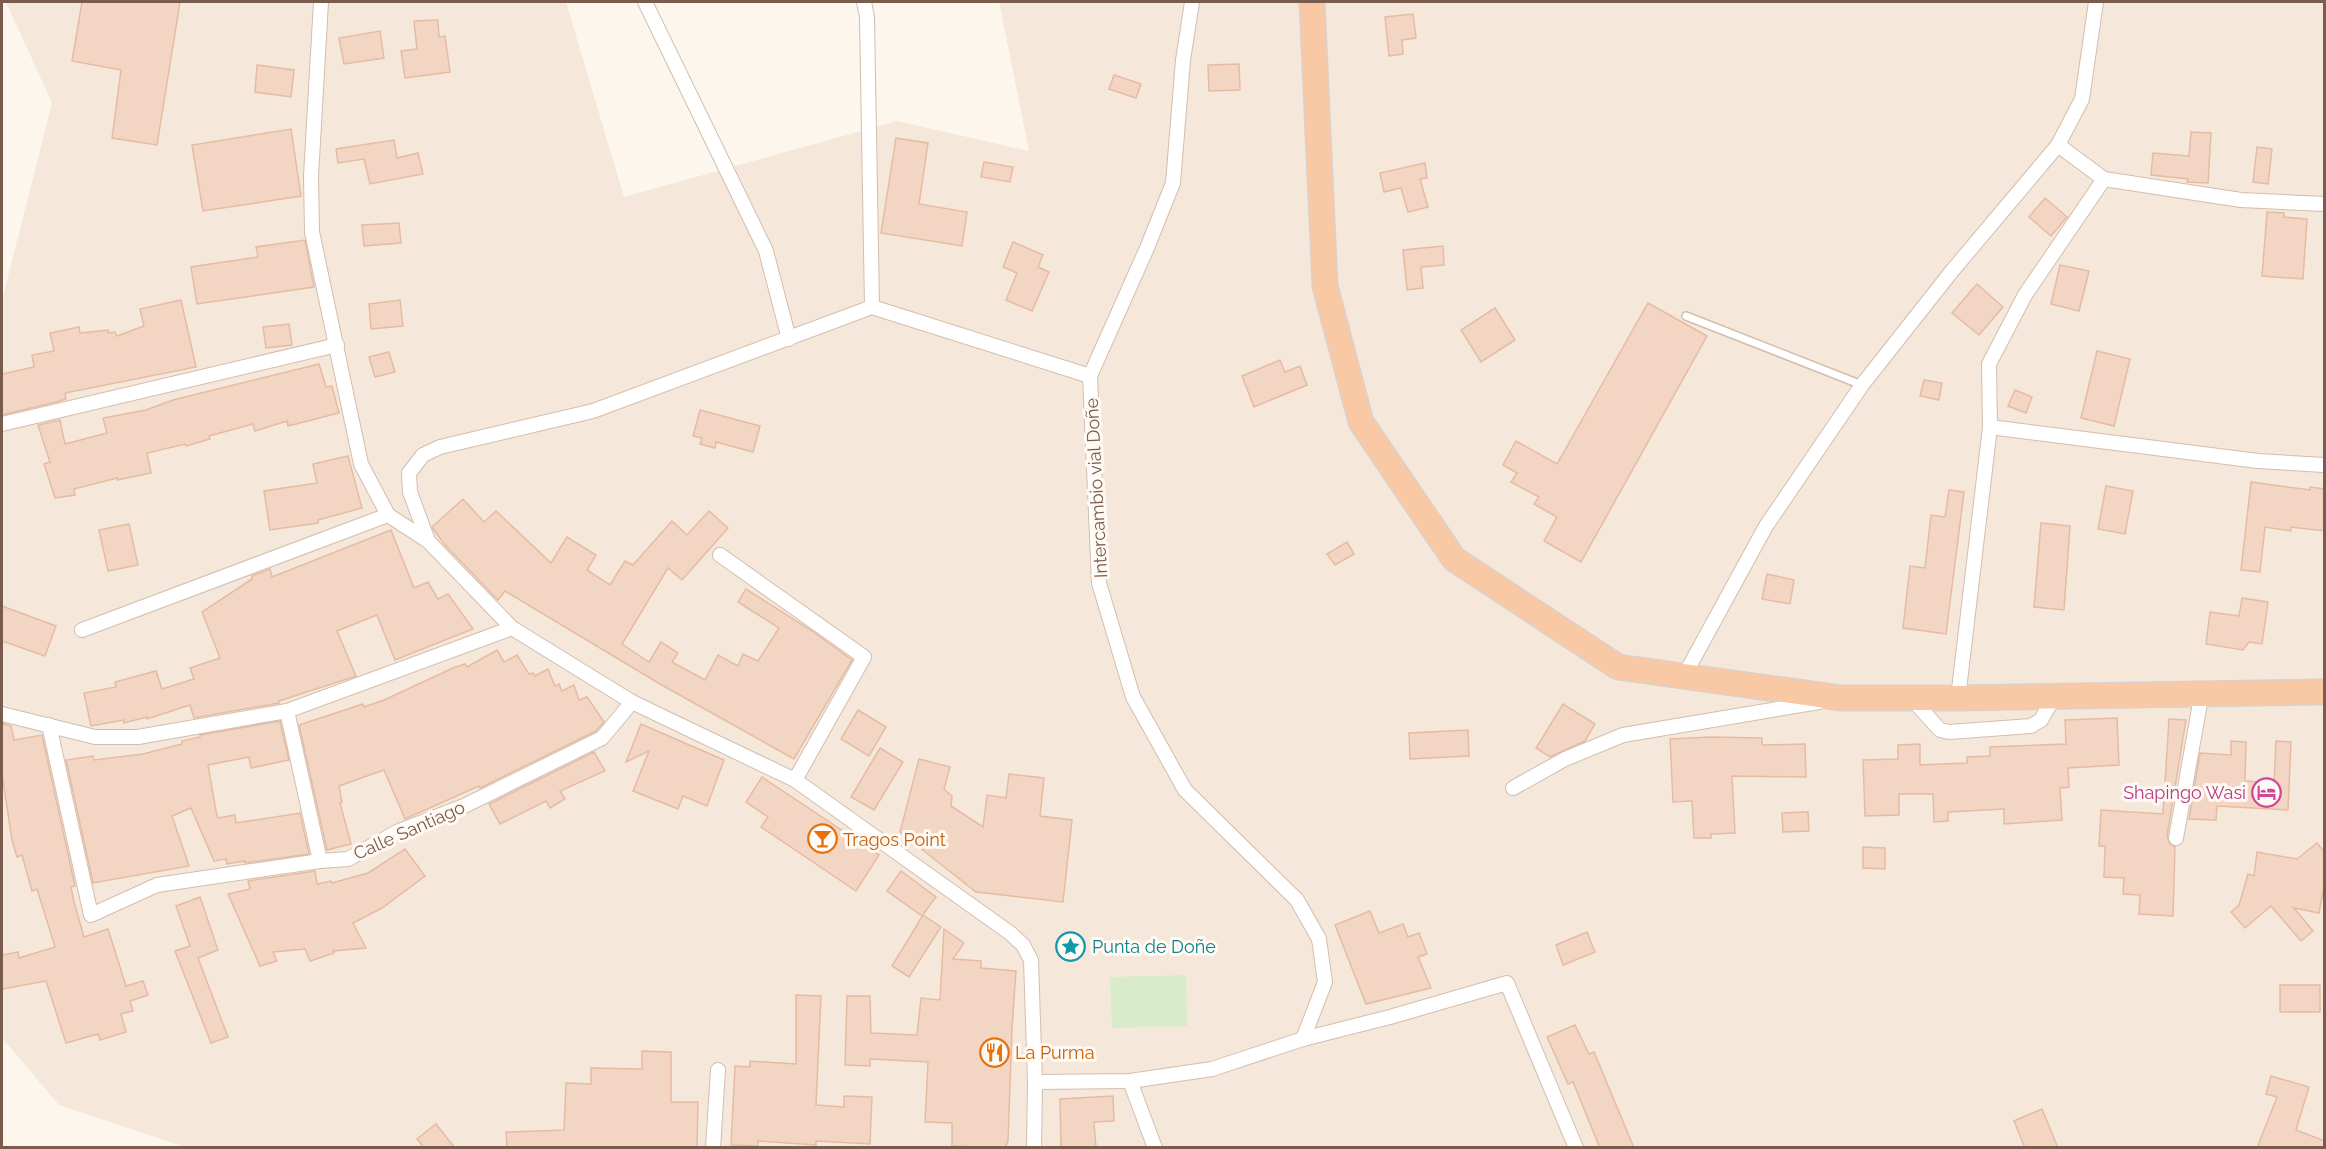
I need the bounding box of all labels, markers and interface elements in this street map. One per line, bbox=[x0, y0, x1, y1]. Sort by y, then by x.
street label: Intercambio vial Doñe bbox=[1081, 397, 1111, 579]
hotel icon: Shapingo Wasi bbox=[2251, 776, 2283, 808]
place label: Shapingo Wasi bbox=[2123, 782, 2246, 803]
street label: Calle Santiago bbox=[350, 796, 468, 864]
bar icon: Tragos Point bbox=[806, 823, 838, 855]
place label: Tragos Point bbox=[843, 829, 946, 850]
place icon: Punta de Doñe bbox=[1055, 930, 1087, 962]
place label: Punta de Doñe bbox=[1092, 936, 1216, 957]
restaurant icon: La Purma bbox=[978, 1036, 1010, 1068]
place label: La Purma bbox=[1015, 1042, 1094, 1063]

